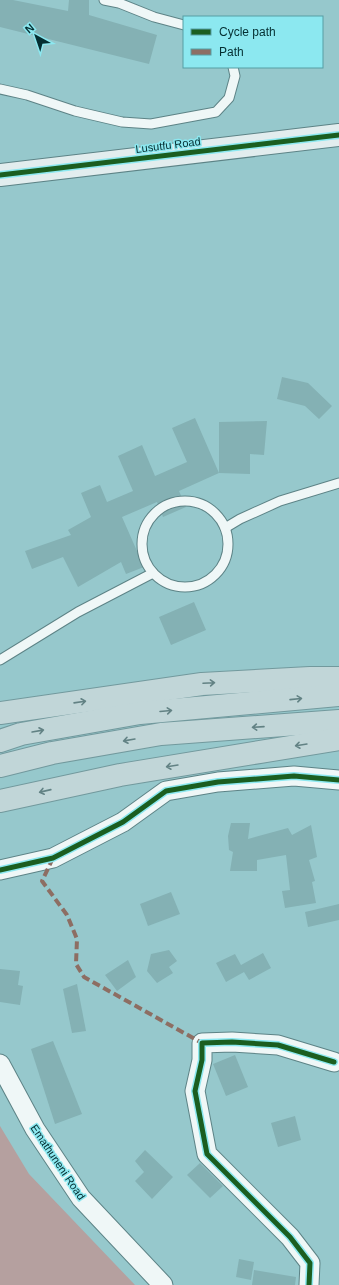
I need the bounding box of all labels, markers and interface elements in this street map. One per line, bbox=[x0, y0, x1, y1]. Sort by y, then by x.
north arrow bbox=[16, 16, 56, 56]
legend bbox=[183, 16, 323, 68]
text: N bbox=[23, 21, 37, 35]
text: Cycle path bbox=[219, 25, 276, 39]
text: Path bbox=[219, 45, 244, 59]
street label: Lusutfu Road bbox=[135, 135, 201, 155]
one-way arrow bbox=[202, 680, 215, 687]
one-way arrow bbox=[289, 695, 302, 703]
one-way arrow bbox=[73, 698, 86, 706]
one-way arrow bbox=[159, 707, 172, 714]
one-way arrow bbox=[252, 724, 265, 731]
one-way arrow bbox=[31, 727, 44, 735]
one-way arrow bbox=[123, 736, 136, 744]
one-way arrow bbox=[294, 741, 307, 749]
one-way arrow bbox=[166, 762, 179, 770]
one-way arrow bbox=[38, 787, 51, 795]
street label: Emathuneni Road bbox=[28, 1122, 88, 1202]

